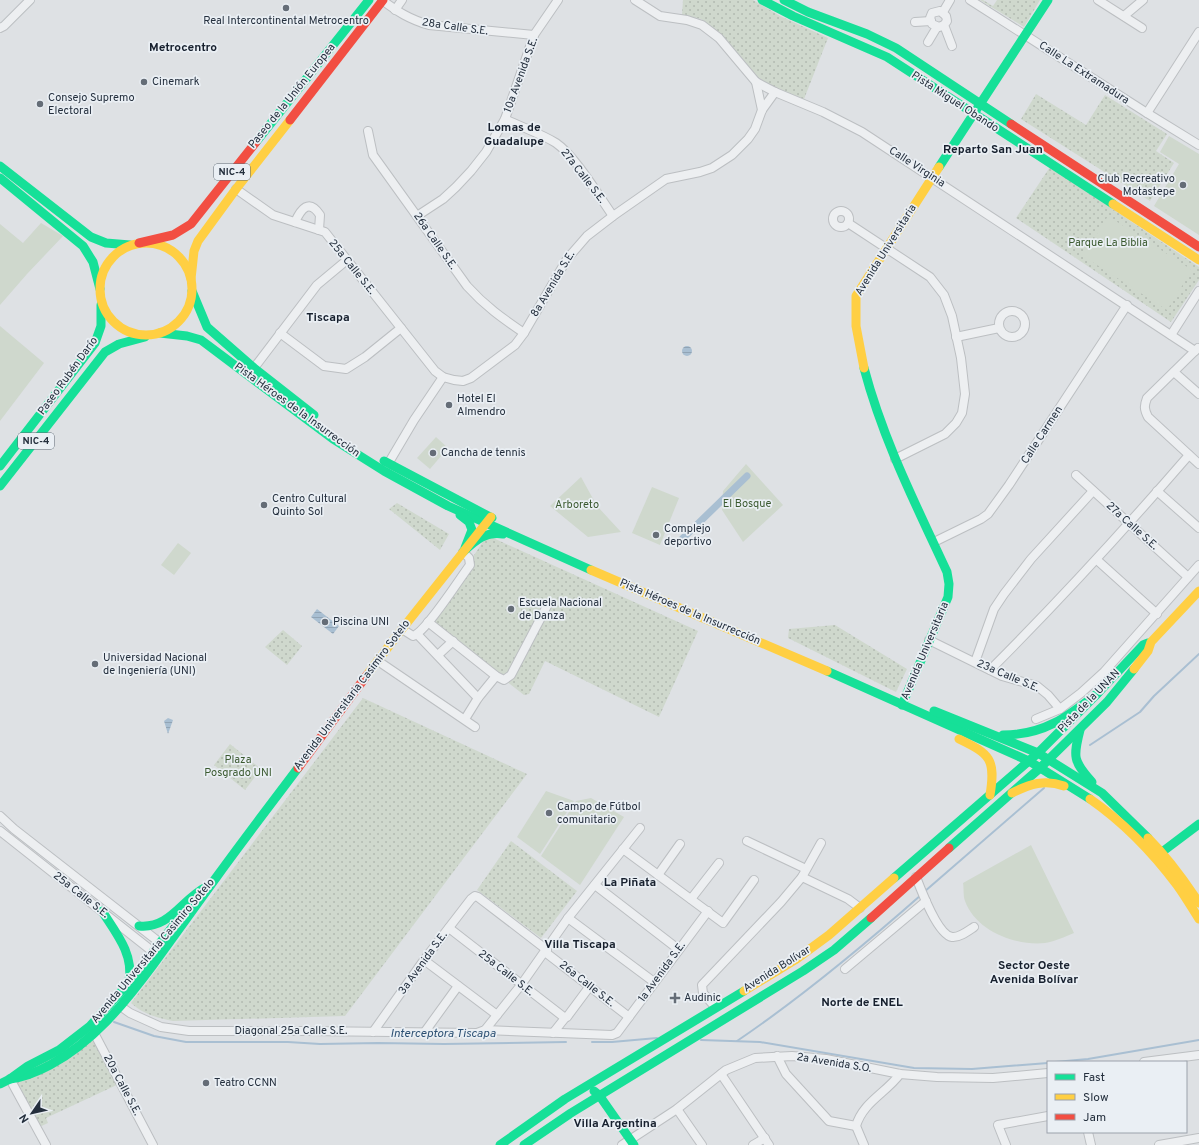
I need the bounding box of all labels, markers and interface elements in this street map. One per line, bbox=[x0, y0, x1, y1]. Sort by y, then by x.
marker: Real Intercontinental Metrocentro bbox=[281, 3, 291, 13]
place label: Real Intercontinental Metrocentro bbox=[203, 14, 369, 28]
street label: 28a Calle S.E. bbox=[421, 15, 489, 39]
street label: 10a Avenida S.E. bbox=[501, 35, 541, 115]
street label: Calle La Extramadura bbox=[1036, 38, 1132, 108]
district label: Metrocentro bbox=[149, 40, 217, 56]
street label: Paseo de la Unión Europea bbox=[245, 41, 339, 151]
street label: Pista Miguel Obando bbox=[909, 68, 1001, 136]
place label: Cinemark bbox=[152, 75, 200, 89]
marker: Cinemark bbox=[139, 77, 149, 87]
place label: Consejo Supremo Electoral bbox=[48, 91, 135, 118]
marker: Consejo Supremo Electoral bbox=[35, 99, 45, 109]
district label: Lomas de Guadalupe bbox=[484, 120, 544, 150]
district label: Reparto San Juan bbox=[943, 142, 1043, 158]
street label: Calle Virginia bbox=[886, 144, 948, 191]
street label: 27a Calle S.E. bbox=[557, 146, 609, 206]
road number: NIC-4 bbox=[214, 164, 250, 180]
place label: Club Recreativo Motastepe bbox=[1097, 172, 1175, 199]
marker: Club Recreativo Motastepe bbox=[1178, 180, 1188, 190]
street label: Avenida Universitaria bbox=[852, 202, 920, 298]
street label: 26a Calle S.E. bbox=[410, 210, 460, 272]
park label: Parque La Biblia bbox=[1068, 236, 1148, 250]
street label: 25a Calle S.E. bbox=[325, 237, 379, 297]
street label: 8a Avenida S.E. bbox=[528, 248, 578, 320]
district label: Tiscapa bbox=[306, 310, 350, 326]
street label: Paseo Rubén Darío bbox=[35, 334, 101, 418]
street label: Pista Héroes de la Insurrección bbox=[231, 360, 363, 460]
place label: Hotel El Almendro bbox=[457, 392, 506, 419]
marker: Hotel El Almendro bbox=[444, 400, 454, 410]
street label: Calle Carmen bbox=[1018, 403, 1066, 467]
road number: NIC-4 bbox=[18, 433, 54, 449]
place label: Cancha de tennis bbox=[441, 446, 526, 460]
marker: Cancha de tennis bbox=[428, 448, 438, 458]
place label: Centro Cultural Quinto Sol bbox=[272, 492, 347, 519]
park label: El Bosque bbox=[723, 497, 771, 511]
park label: Arboreto bbox=[555, 498, 599, 512]
street label: 27a Calle S.E. bbox=[1103, 499, 1161, 553]
marker: Centro Cultural Quinto Sol bbox=[259, 500, 269, 510]
place label: Complejo deportivo bbox=[664, 522, 712, 549]
marker: Complejo deportivo bbox=[651, 530, 661, 540]
street label: Pista Héroes de la Insurrección bbox=[617, 576, 763, 648]
place label: Escuela Nacional de Danza bbox=[519, 596, 602, 623]
street label: Avenida Universitaria bbox=[898, 600, 952, 702]
marker: Escuela Nacional de Danza bbox=[506, 604, 516, 614]
place label: Piscina UNI bbox=[333, 615, 389, 629]
street label: Avenida Universitaria Casimiro Sotelo bbox=[291, 617, 413, 773]
marker: Piscina UNI bbox=[320, 617, 330, 627]
place label: Universidad Nacional de Ingeniería (UNI) bbox=[103, 651, 207, 678]
street label: 23a Calle S.E. bbox=[974, 656, 1042, 696]
marker: Universidad Nacional de Ingeniería (UNI) bbox=[90, 659, 100, 669]
street label: Pista de la UNAN bbox=[1055, 666, 1123, 736]
park label: Plaza Posgrado UNI bbox=[204, 753, 272, 780]
place label: Campo de Fútbol comunitario bbox=[557, 800, 641, 827]
marker: Campo de Fútbol comunitario bbox=[544, 808, 554, 818]
street label: 25a Calle S.E. bbox=[50, 869, 112, 921]
district label: La Piñata bbox=[604, 875, 656, 891]
street label: Avenida Universitaria Casimiro Sotelo bbox=[88, 876, 218, 1026]
street label: 3a Avenida S.E. bbox=[395, 929, 451, 997]
district label: Villa Tiscapa bbox=[544, 937, 616, 953]
street label: 1a Avenida S.E. bbox=[635, 939, 689, 1005]
street label: Avenida Bolívar bbox=[741, 942, 814, 995]
street label: 25a Calle S.E. bbox=[475, 947, 537, 999]
street label: 26a Calle S.E. bbox=[556, 958, 618, 1010]
district label: Sector Oeste Avenida Bolívar bbox=[990, 958, 1078, 988]
place label: Audinic bbox=[684, 991, 721, 1005]
marker: Audinic bbox=[669, 992, 681, 1004]
district label: Norte de ENEL bbox=[821, 995, 903, 1011]
street label: Diagonal 25a Calle S.E. bbox=[235, 1024, 347, 1038]
water label: Interceptora Tiscapa bbox=[390, 1026, 496, 1042]
street label: 2a Avenida S.O. bbox=[796, 1050, 872, 1076]
street label: 20a Calle S.E. bbox=[100, 1052, 144, 1118]
legend bbox=[1047, 1061, 1187, 1133]
text: Fast bbox=[1083, 1070, 1105, 1086]
place label: Teatro CCNN bbox=[214, 1076, 277, 1090]
marker: Teatro CCNN bbox=[201, 1078, 211, 1088]
text: Slow bbox=[1083, 1090, 1109, 1106]
north arrow bbox=[12, 1093, 52, 1133]
text: Jam bbox=[1083, 1110, 1106, 1126]
text: N bbox=[17, 1111, 33, 1125]
district label: Villa Argentina bbox=[573, 1116, 657, 1132]

